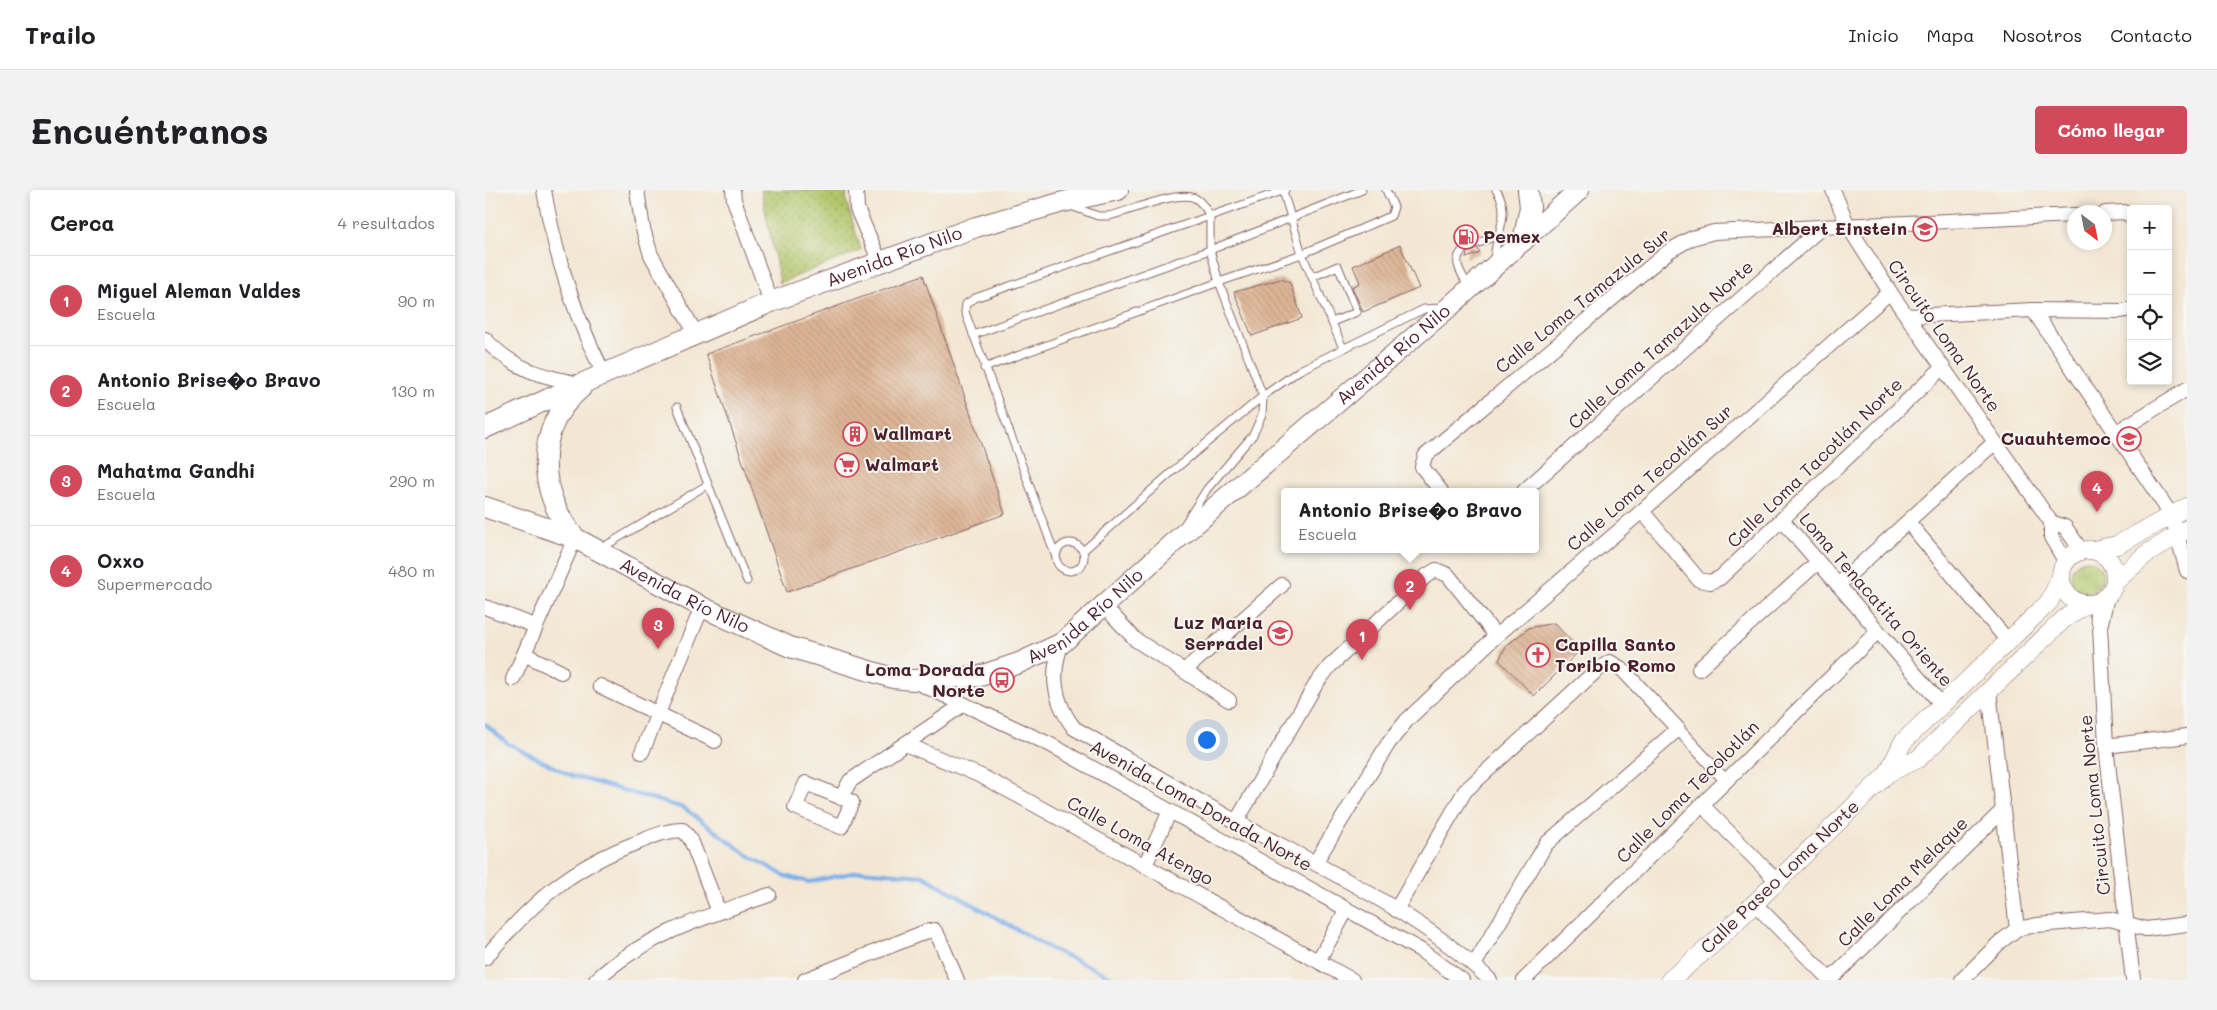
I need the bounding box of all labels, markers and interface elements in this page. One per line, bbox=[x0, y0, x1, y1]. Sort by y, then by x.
text: Trailo bbox=[25, 19, 96, 50]
text: Inicio bbox=[1848, 23, 1899, 47]
text: Mapa bbox=[1927, 23, 1974, 47]
text: Nosotros bbox=[2002, 23, 2082, 47]
text: Contacto bbox=[2110, 23, 2192, 47]
button: Cómo llegar bbox=[2035, 106, 2187, 154]
text: Encuéntranos bbox=[30, 107, 269, 153]
north arrow bbox=[2067, 205, 2112, 250]
map controls bbox=[2127, 205, 2172, 385]
button: + bbox=[2127, 205, 2172, 250]
text: Cerca bbox=[50, 209, 115, 236]
text: 4 resultados bbox=[338, 212, 435, 233]
place label: Albert Einstein bbox=[1771, 216, 1907, 240]
school or university icon: Albert Einstein bbox=[1912, 216, 1938, 242]
street label: Avenida Río Nilo bbox=[823, 220, 966, 292]
street label: Calle Loma Tamazula Sur bbox=[1490, 222, 1675, 378]
fuel station icon: Pemex bbox=[1453, 224, 1479, 250]
place label: Pemex bbox=[1483, 224, 1541, 248]
button: − bbox=[2127, 250, 2172, 295]
street label: Calle Loma Tamazula Norte bbox=[1563, 254, 1758, 434]
street label: Circuito Loma Norte bbox=[1883, 254, 2007, 417]
text: Miguel Aleman Valdes bbox=[97, 278, 301, 303]
text: 1 bbox=[62, 290, 70, 311]
text: 90 m bbox=[398, 290, 435, 311]
button: locate bbox=[2127, 295, 2172, 340]
street label: Avenida Río Nilo bbox=[1331, 298, 1455, 409]
text: Escuela bbox=[97, 303, 156, 324]
button: layers bbox=[2127, 340, 2172, 385]
text: Antonio Brise�o Bravo bbox=[97, 367, 320, 392]
street label: Calle Loma Tacotlán Norte bbox=[1721, 372, 1907, 553]
text: 2 bbox=[62, 380, 70, 401]
text: 130 m bbox=[391, 380, 435, 401]
text: Escuela bbox=[97, 393, 156, 414]
street label: Calle Loma Tecotlán Sur bbox=[1561, 399, 1737, 556]
building icon: Wallmart bbox=[842, 421, 868, 447]
place label: Wallmart bbox=[873, 421, 952, 445]
place label: Cuauhtemoc bbox=[2001, 426, 2111, 450]
school or university icon: Cuauhtemoc bbox=[2116, 426, 2142, 452]
supermarket icon: Walmart bbox=[834, 452, 860, 478]
place label: Walmart bbox=[865, 452, 939, 476]
text: Mahatma Gandhi bbox=[97, 458, 255, 483]
text: 3 bbox=[61, 470, 71, 491]
text: 290 m bbox=[389, 470, 435, 491]
pin: 4 bbox=[2081, 471, 2113, 512]
text: Escuela bbox=[97, 483, 156, 504]
popup bbox=[1281, 488, 1539, 553]
text: Antonio Brise�o Bravo bbox=[1298, 497, 1522, 522]
street label: Loma Tenacatita Oriente bbox=[1795, 507, 1959, 691]
text: Escuela bbox=[1298, 523, 1357, 544]
text: Oxxo bbox=[97, 548, 144, 573]
street label: Avenida Río Nilo bbox=[616, 552, 754, 638]
text: 4 bbox=[61, 560, 71, 581]
text: 480 m bbox=[388, 560, 435, 581]
street label: Avenida Río Nilo bbox=[1023, 562, 1148, 669]
pin: 2 bbox=[1394, 569, 1426, 610]
text: Supermercado bbox=[97, 573, 212, 594]
pin: 3 bbox=[642, 608, 674, 649]
place label: Luz Maria Serradel bbox=[1173, 610, 1263, 655]
pin: 1 bbox=[1346, 619, 1378, 660]
school or university icon: Luz Maria Serradel bbox=[1267, 620, 1293, 646]
place label: Capilla Santo Toribio Romo bbox=[1555, 632, 1676, 677]
church icon: Capilla Santo Toribio Romo bbox=[1525, 642, 1551, 668]
place label: Loma Dorada Norte bbox=[865, 657, 985, 702]
bus stop icon: Loma Dorada Norte bbox=[989, 667, 1015, 693]
street label: Circuito Loma Norte bbox=[2073, 714, 2115, 896]
street label: Calle Loma Tecolotlán bbox=[1611, 715, 1764, 868]
your location bbox=[1194, 727, 1220, 753]
street label: Avenida Loma Dorada Norte bbox=[1086, 734, 1317, 876]
street label: Calle Loma Atengo bbox=[1063, 790, 1218, 891]
street label: Calle Paseo Loma Norte bbox=[1695, 794, 1864, 959]
street label: Calle Loma Melaque bbox=[1832, 811, 1973, 952]

